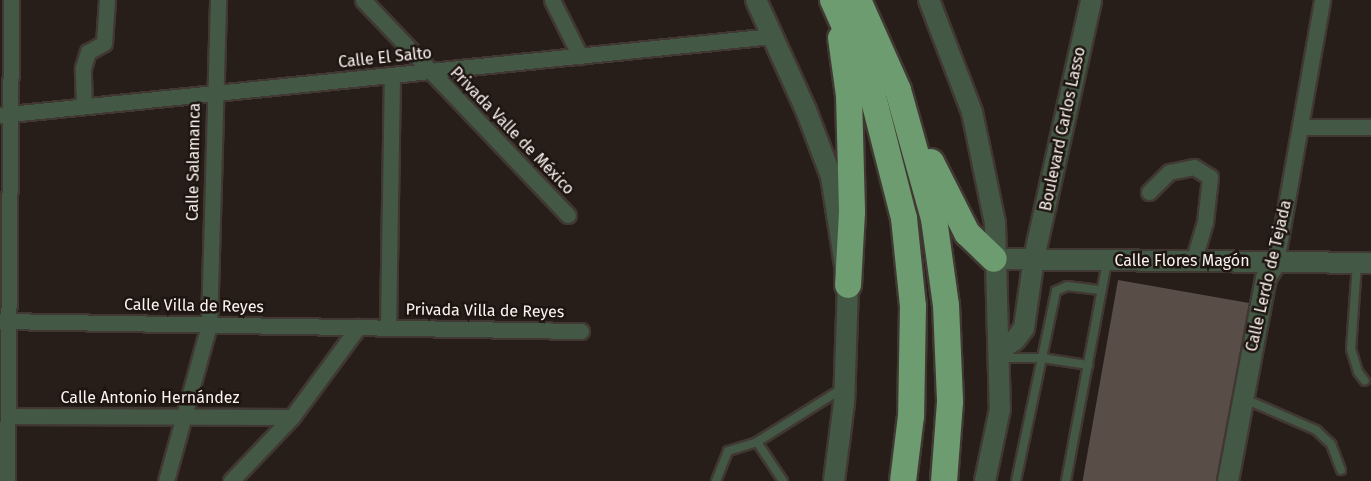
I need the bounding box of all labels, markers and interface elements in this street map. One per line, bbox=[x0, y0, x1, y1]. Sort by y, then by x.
street label: Calle El Salto bbox=[337, 44, 433, 72]
street label: Boulevard Carlos Lasso bbox=[1036, 45, 1090, 213]
street label: Privada Valle de México bbox=[446, 63, 578, 199]
street label: Calle Salamanca bbox=[183, 103, 205, 221]
street label: Calle Lerdo de Tejada bbox=[1242, 198, 1296, 354]
street label: Calle Flores Magón bbox=[1114, 251, 1250, 271]
street label: Calle Villa de Reyes bbox=[124, 295, 264, 317]
street label: Privada Villa de Reyes bbox=[405, 300, 565, 322]
street label: Calle Antonio Hernández bbox=[61, 388, 239, 408]

